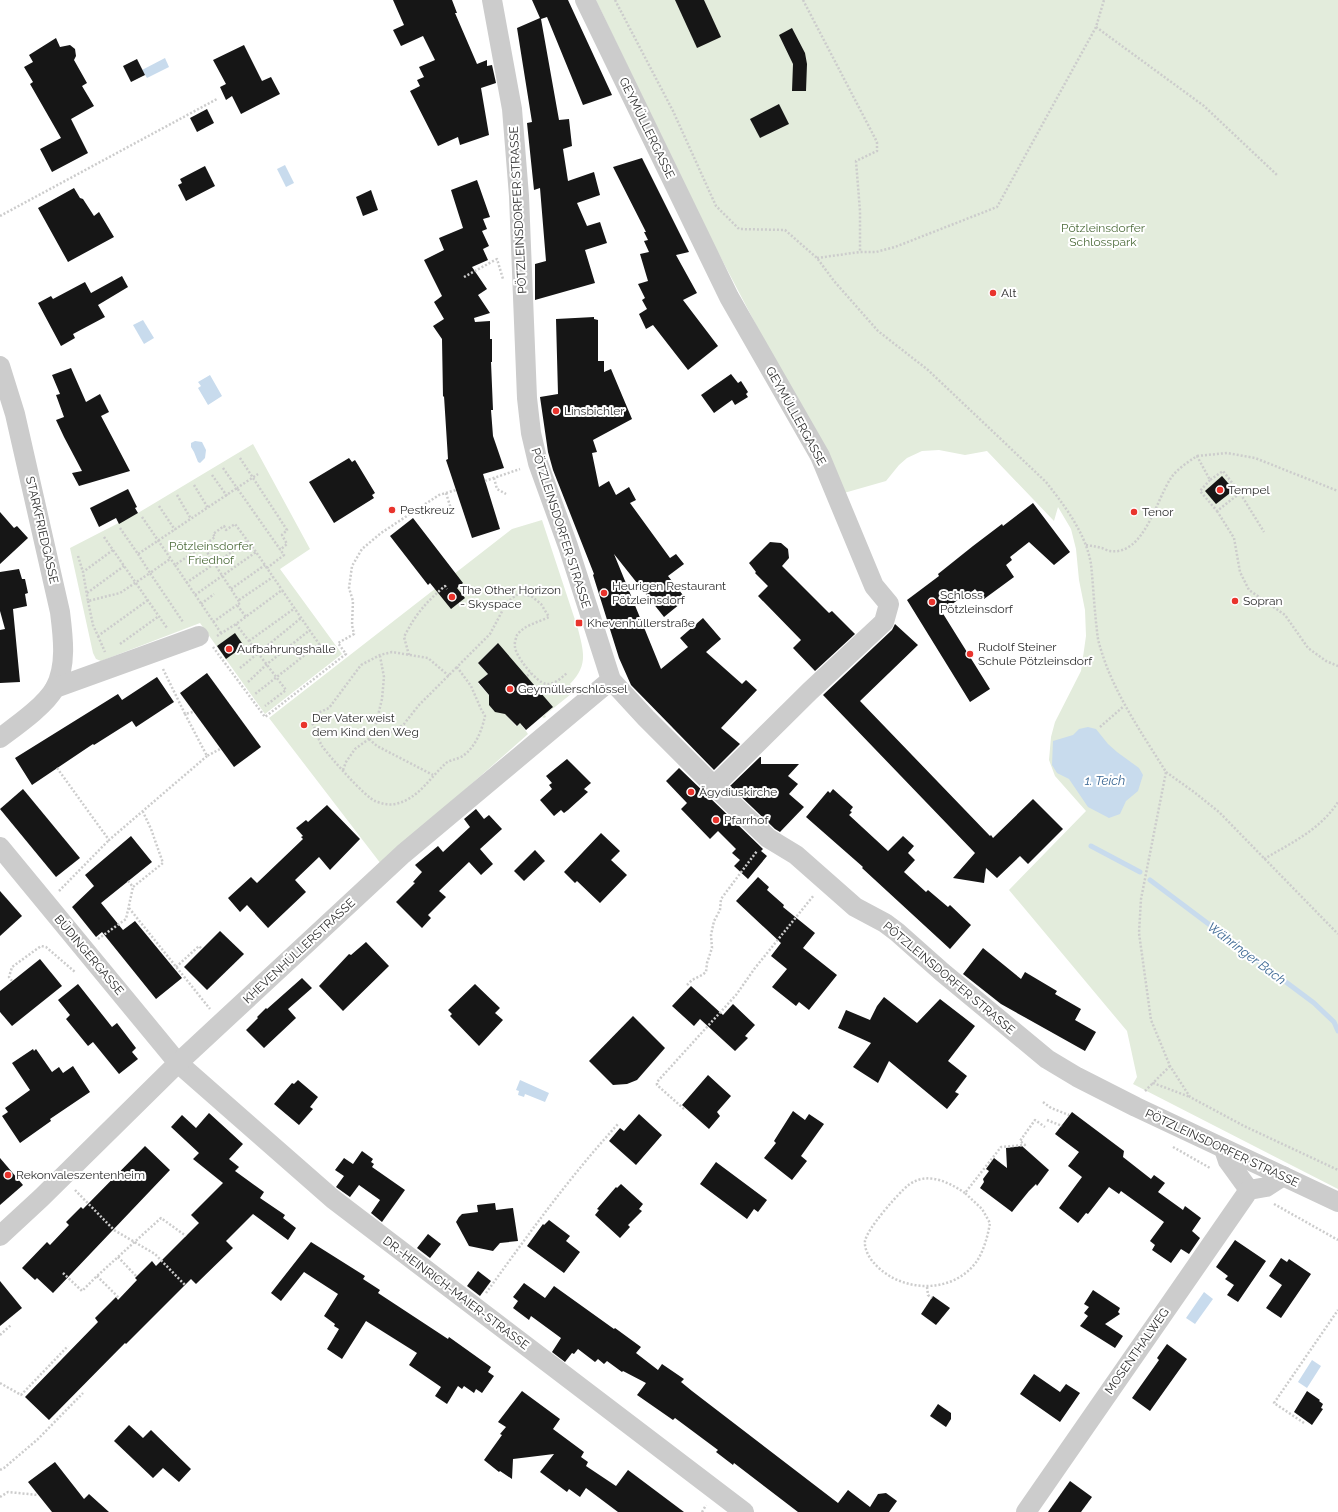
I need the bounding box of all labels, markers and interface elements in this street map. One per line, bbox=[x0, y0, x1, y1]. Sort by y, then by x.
street label: GEYMÜLLERGASSE bbox=[616, 75, 678, 181]
street label: PÖTZLEINSDORFER STRASSE bbox=[507, 126, 529, 294]
park label: Pötzleinsdorfer Schlosspark bbox=[1061, 221, 1146, 249]
place label: Alt bbox=[1001, 286, 1016, 300]
marker: Alt bbox=[988, 288, 998, 298]
street label: GEYMÜLLERGASSE bbox=[763, 364, 829, 468]
place label: Linsbichler bbox=[564, 404, 625, 418]
marker: Linsbichler bbox=[551, 406, 561, 416]
street label: PÖTZLEINSDORFER STRASSE bbox=[528, 446, 594, 610]
street label: STARKFRIEDGASSE bbox=[23, 475, 61, 585]
place label: Tempel bbox=[1228, 483, 1270, 497]
marker: Tempel bbox=[1215, 485, 1225, 495]
place label: Pestkreuz bbox=[400, 503, 455, 517]
marker: Pestkreuz bbox=[387, 505, 397, 515]
place label: Tenor bbox=[1142, 505, 1174, 519]
marker: Tenor bbox=[1129, 507, 1139, 517]
park label: Pötzleinsdorfer Friedhof bbox=[169, 539, 254, 567]
place label: Heurigen Restaurant Pötzleinsdorf bbox=[612, 579, 726, 607]
place label: The Other Horizon - Skyspace bbox=[460, 583, 561, 611]
marker: Heurigen Restaurant Pötzleinsdorf bbox=[599, 588, 609, 598]
place label: Schloss Pötzleinsdorf bbox=[940, 588, 1014, 616]
marker: The Other Horizon - Skyspace bbox=[447, 592, 457, 602]
place label: Sopran bbox=[1243, 594, 1283, 608]
marker: Sopran bbox=[1230, 596, 1240, 606]
marker: Schloss Pötzleinsdorf bbox=[927, 597, 937, 607]
place label: Khevenhüllerstraße bbox=[587, 616, 695, 630]
marker: Khevenhüllerstraße bbox=[574, 618, 584, 628]
place label: Rudolf Steiner Schule Pötzleinsdorf bbox=[978, 640, 1093, 668]
place label: Aufbahrungshalle bbox=[237, 642, 336, 656]
marker: Aufbahrungshalle bbox=[224, 644, 234, 654]
marker: Rudolf Steiner Schule Pötzleinsdorf bbox=[965, 649, 975, 659]
place label: Geymüllerschlössel bbox=[518, 682, 628, 696]
marker: Geymüllerschlössel bbox=[505, 684, 515, 694]
place label: Der Vater weist dem Kind den Weg bbox=[312, 711, 419, 739]
marker: Der Vater weist dem Kind den Weg bbox=[299, 720, 309, 730]
water label: 1. Teich bbox=[1085, 773, 1125, 788]
place label: Ägydiuskirche bbox=[699, 785, 777, 799]
marker: Ägydiuskirche bbox=[686, 787, 696, 797]
place label: Pfarrhof bbox=[724, 813, 769, 827]
marker: Pfarrhof bbox=[711, 815, 721, 825]
street label: KHEVENHÜLLERSTRASSE bbox=[240, 895, 358, 1007]
street label: BÜDINGERGASSE bbox=[51, 912, 127, 998]
street label: PÖTZLEINSDORFER STRASSE bbox=[880, 919, 1018, 1037]
water label: Währinger Bach bbox=[1205, 919, 1289, 988]
street label: PÖTZLEINSDORFER STRASSE bbox=[1143, 1106, 1301, 1190]
place label: Rekonvaleszentenheim bbox=[16, 1168, 145, 1182]
marker: Rekonvaleszentenheim bbox=[3, 1170, 13, 1180]
street label: DR.-HEINRICH-MAIER-STRASSE bbox=[380, 1233, 532, 1353]
street label: MOSENTHALWEG bbox=[1102, 1305, 1172, 1397]

